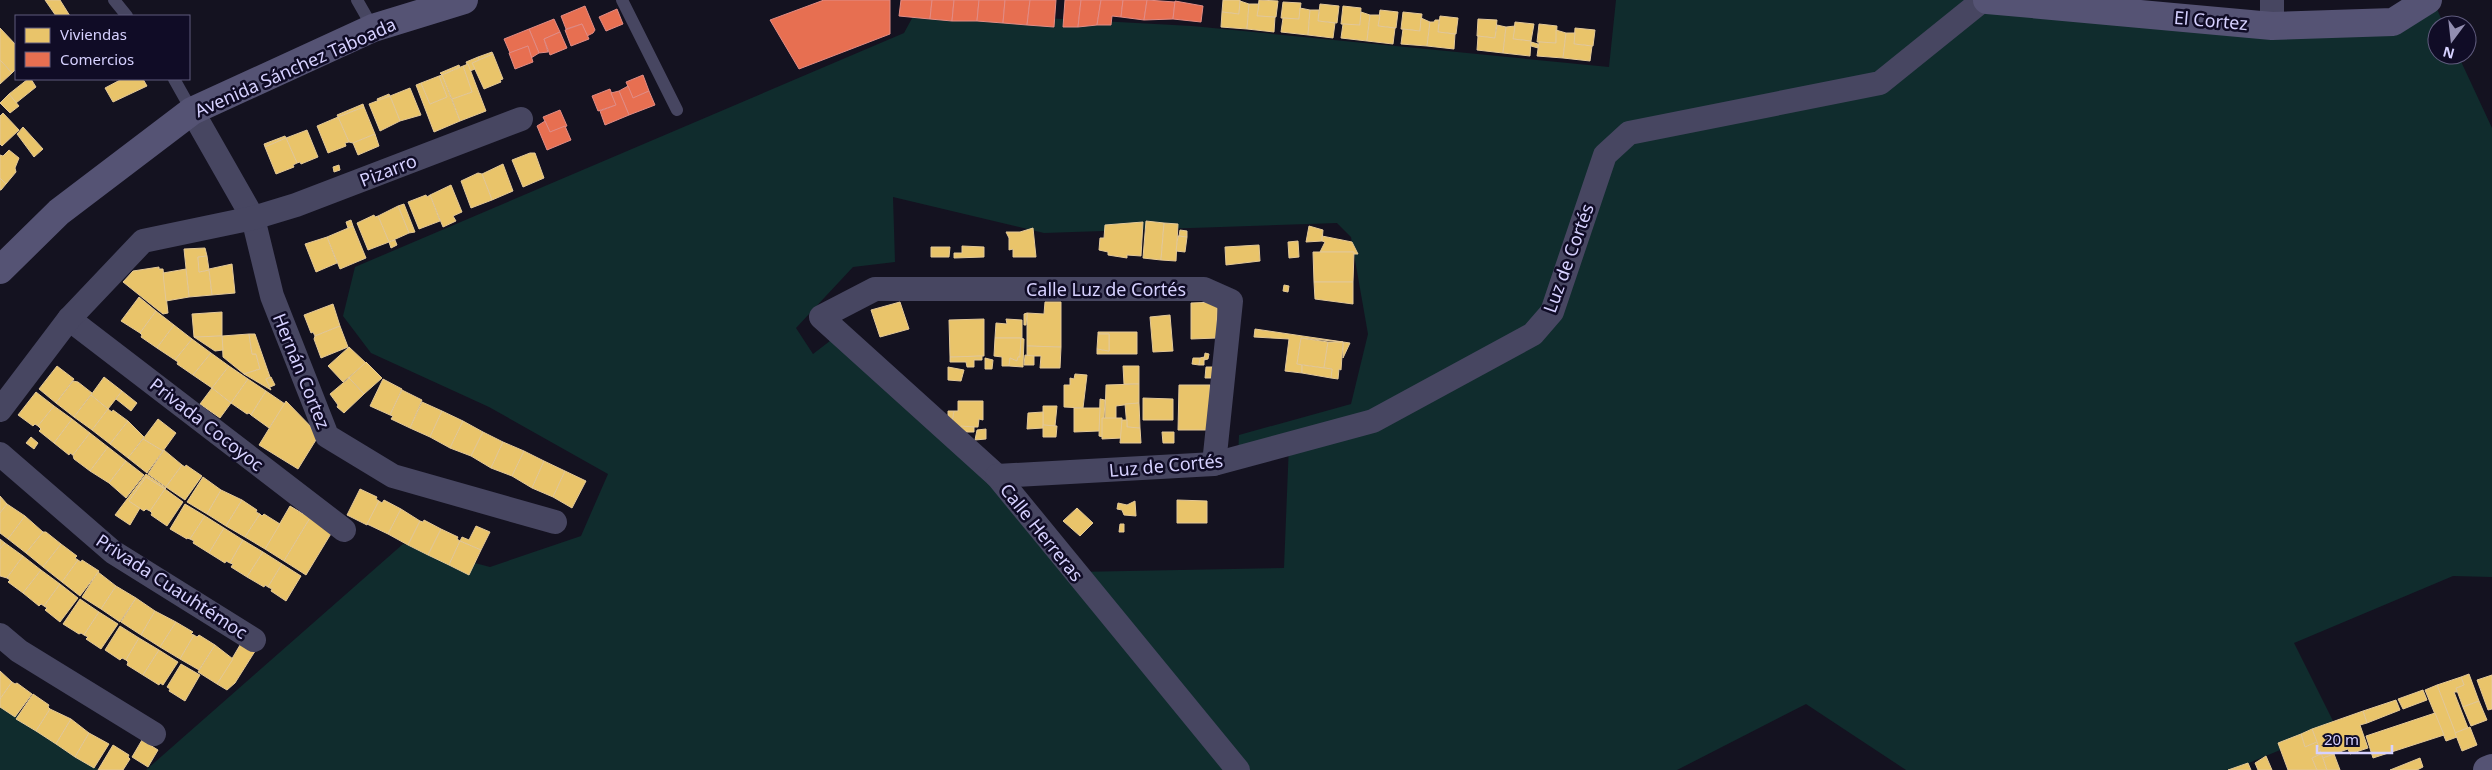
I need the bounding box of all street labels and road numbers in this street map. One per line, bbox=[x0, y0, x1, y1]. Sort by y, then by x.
street label: El Cortez bbox=[2173, 5, 2249, 35]
street label: Avenida Sánchez Taboada bbox=[190, 12, 400, 122]
street label: Pizarro bbox=[356, 148, 420, 192]
street label: Luz de Cortés bbox=[1537, 200, 1599, 316]
street label: Calle Luz de Cortés bbox=[1026, 277, 1186, 301]
street label: Hernán Cortez bbox=[268, 310, 336, 432]
street label: Privada Cocoyoc bbox=[145, 372, 269, 476]
street label: Luz de Cortés bbox=[1108, 448, 1224, 482]
street label: Calle Herreras bbox=[995, 478, 1089, 586]
street label: Privada Cuauhtémoc bbox=[92, 528, 253, 644]

